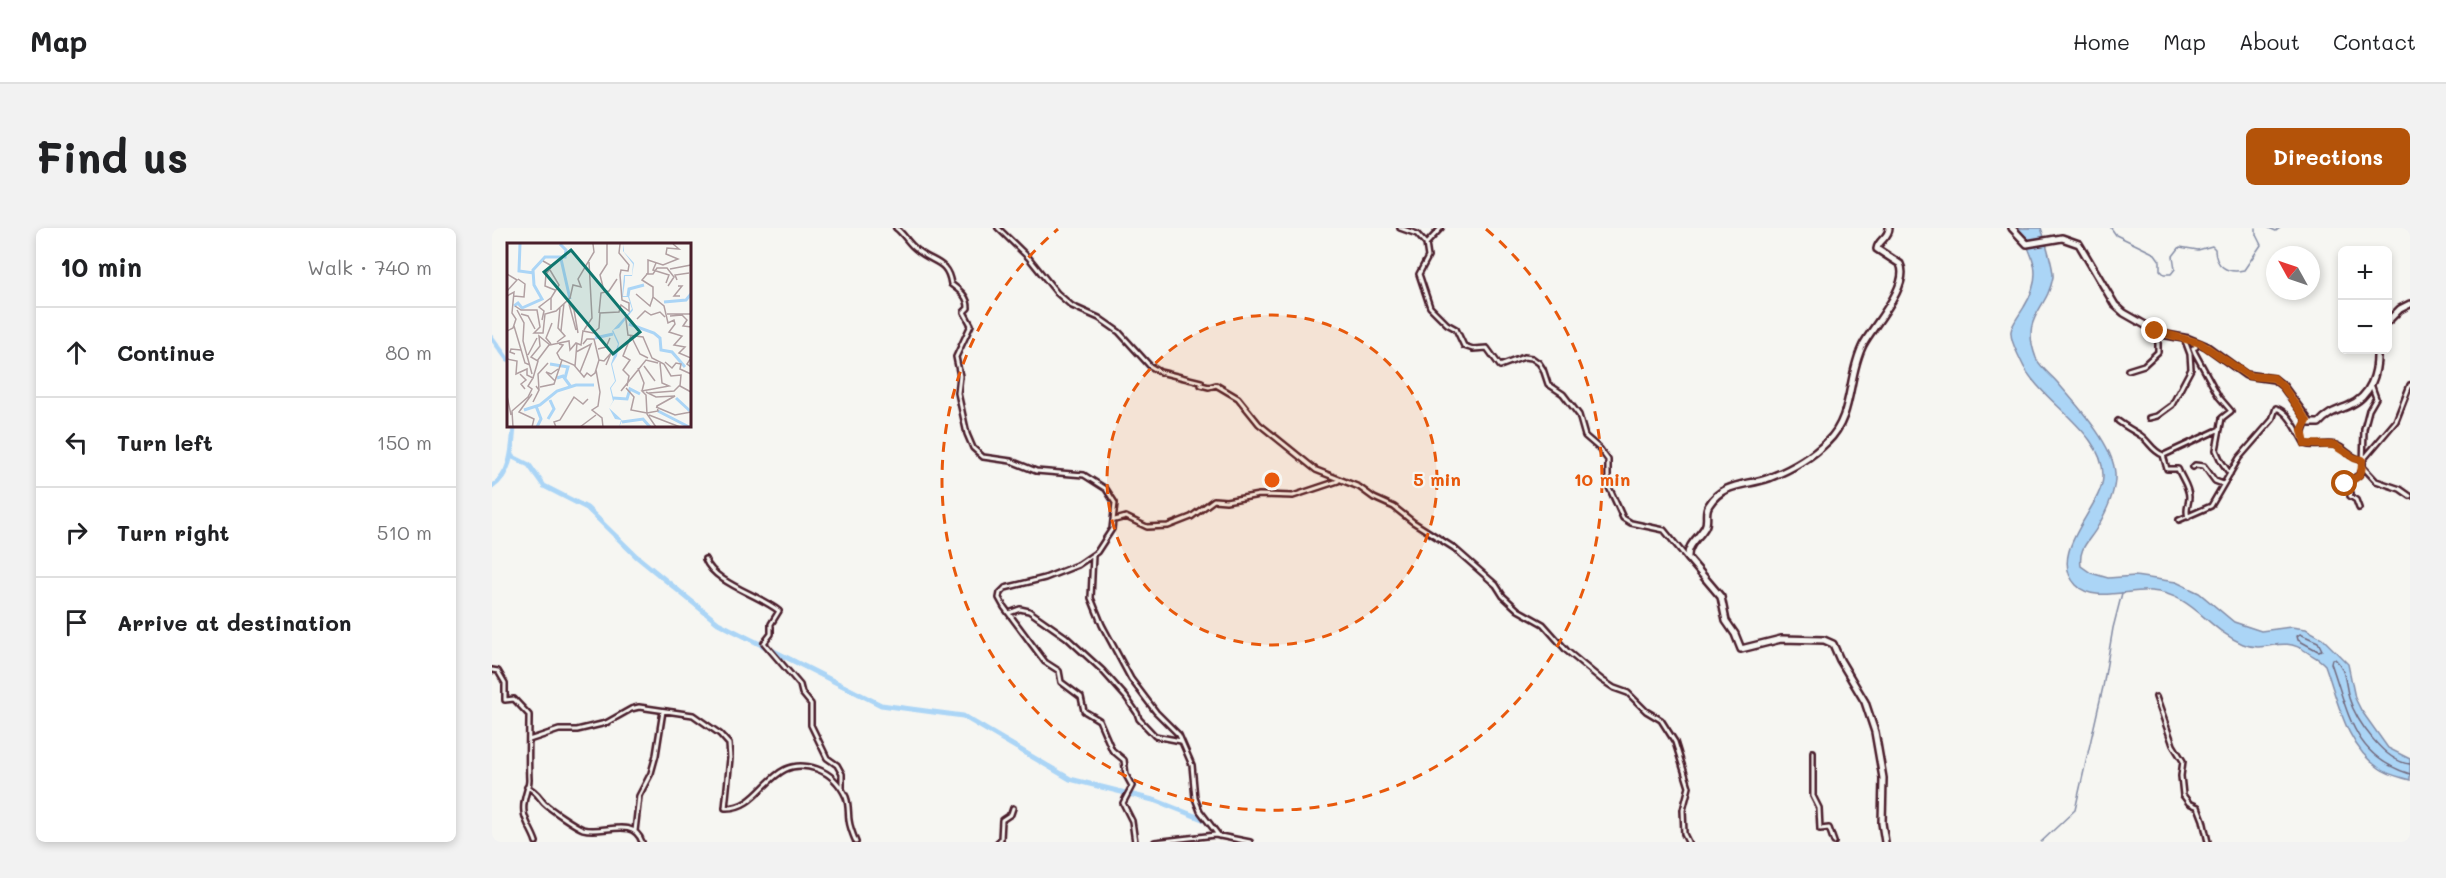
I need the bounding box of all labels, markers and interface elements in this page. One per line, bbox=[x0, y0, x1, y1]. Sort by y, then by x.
text: Map bbox=[30, 23, 87, 59]
text: Home bbox=[2073, 28, 2130, 55]
text: Map bbox=[2163, 28, 2206, 55]
text: About bbox=[2239, 28, 2300, 55]
text: Contact bbox=[2333, 28, 2416, 55]
button: Directions bbox=[2246, 128, 2410, 185]
text: Find us bbox=[36, 129, 188, 184]
inset map bbox=[507, 243, 692, 428]
north arrow bbox=[2266, 246, 2320, 300]
map controls bbox=[2338, 246, 2392, 354]
button: + bbox=[2338, 246, 2392, 300]
text: 10 min bbox=[60, 250, 142, 284]
text: Walk · 740 m bbox=[307, 254, 432, 280]
button: − bbox=[2338, 300, 2392, 354]
route end bbox=[2141, 317, 2167, 343]
icon: ahead bbox=[60, 336, 93, 369]
text: Continue bbox=[117, 338, 215, 367]
text: 80 m bbox=[385, 339, 432, 365]
icon: left bbox=[60, 426, 93, 459]
text: Turn left bbox=[117, 428, 213, 457]
text: 150 m bbox=[377, 429, 432, 455]
text: 5 min bbox=[1413, 467, 1461, 491]
text: 10 min bbox=[1574, 467, 1630, 491]
centre of rings bbox=[1262, 470, 1282, 490]
route start bbox=[2331, 470, 2357, 496]
icon: right bbox=[60, 516, 93, 549]
text: Turn right bbox=[117, 518, 229, 547]
text: 510 m bbox=[377, 519, 432, 545]
icon: arrive bbox=[60, 606, 93, 639]
text: Arrive at destination bbox=[117, 608, 352, 637]

